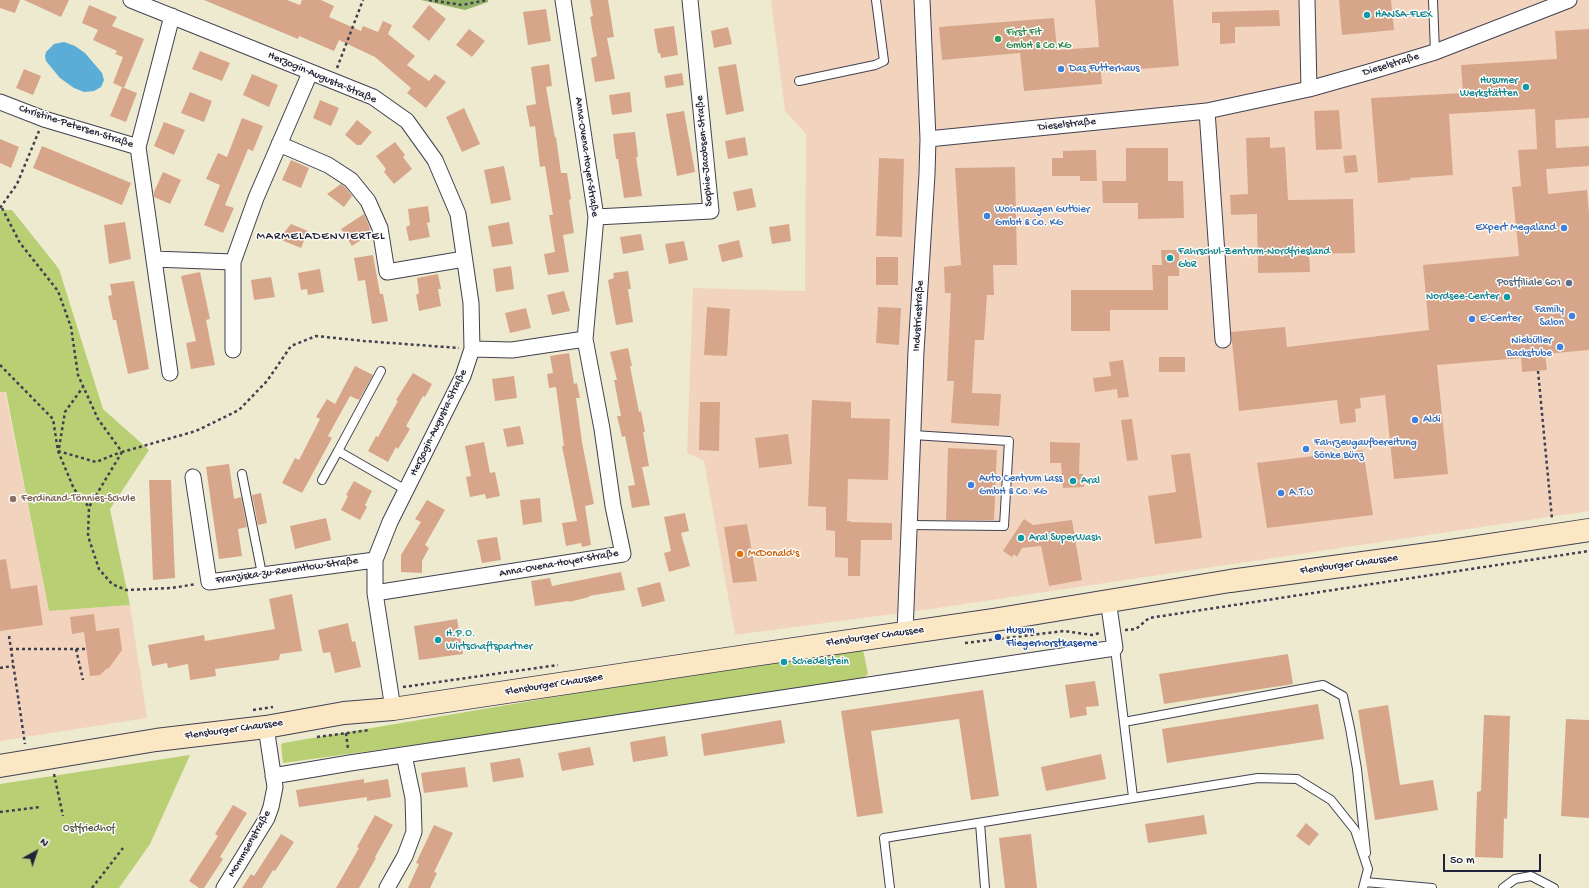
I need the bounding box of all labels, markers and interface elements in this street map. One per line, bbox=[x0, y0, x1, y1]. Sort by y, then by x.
place label: HANSA-FLEX bbox=[1375, 8, 1432, 22]
marker: HANSA-FLEX bbox=[1362, 10, 1372, 20]
place label: First Fit GmbH & Co.KG bbox=[1006, 26, 1071, 52]
marker: First Fit GmbH & Co.KG bbox=[993, 34, 1003, 44]
street label: Herzogin-Augusta-Straße bbox=[266, 49, 378, 107]
street label: Dieselstraße bbox=[1361, 50, 1421, 80]
place label: Das Futterhaus bbox=[1069, 62, 1140, 76]
marker: Das Futterhaus bbox=[1056, 64, 1066, 74]
place label: Husumer Werkstätten bbox=[1460, 74, 1518, 100]
marker: Husumer Werkstätten bbox=[1521, 82, 1531, 92]
street label: Sophie-Jacobsen-Straße bbox=[694, 95, 716, 207]
street label: Anna-Ovena-Hoyer-Straße bbox=[571, 96, 601, 218]
street label: Christine-Petersen-Straße bbox=[17, 102, 135, 152]
street label: Dieselstraße bbox=[1037, 115, 1097, 135]
place label: Wohnwagen Gutbier GmbH & Co. KG bbox=[995, 203, 1090, 229]
marker: Wohnwagen Gutbier GmbH & Co. KG bbox=[982, 211, 992, 221]
place label: Expert Megaland bbox=[1475, 221, 1556, 235]
marker: Expert Megaland bbox=[1559, 223, 1569, 233]
district label: MARMELADENVIERTEL bbox=[257, 230, 385, 244]
place label: Fahrschul-Zentrum-Nordfriesland GbR bbox=[1178, 245, 1330, 271]
marker: Fahrschul-Zentrum-Nordfriesland GbR bbox=[1165, 253, 1175, 263]
place label: Postfiliale 601 bbox=[1497, 276, 1561, 290]
marker: Postfiliale 601 bbox=[1564, 278, 1574, 288]
street label: Industriestraße bbox=[911, 280, 927, 352]
place label: Nordsee-Center bbox=[1426, 290, 1499, 304]
marker: Nordsee-Center bbox=[1502, 292, 1512, 302]
place label: Family Salon bbox=[1534, 303, 1564, 329]
marker: Family Salon bbox=[1567, 311, 1577, 321]
place label: E-Center bbox=[1480, 312, 1521, 326]
marker: E-Center bbox=[1467, 314, 1477, 324]
place label: Niebüller Backstube bbox=[1506, 334, 1552, 360]
marker: Niebüller Backstube bbox=[1555, 342, 1565, 352]
street label: Herzogin-Augusta-Straße bbox=[407, 368, 471, 478]
place label: Aldi bbox=[1423, 413, 1441, 427]
marker: Aldi bbox=[1410, 415, 1420, 425]
place label: Fahrzeugaufbereitung Sönke Bünz bbox=[1314, 436, 1417, 462]
marker: Fahrzeugaufbereitung Sönke Bünz bbox=[1301, 444, 1311, 454]
place label: Auto Centrum Lass GmbH & Co. KG bbox=[979, 472, 1063, 498]
place label: Aral bbox=[1081, 474, 1100, 488]
marker: Aral bbox=[1068, 476, 1078, 486]
marker: Auto Centrum Lass GmbH & Co. KG bbox=[966, 480, 976, 490]
place label: A.T.U bbox=[1289, 486, 1313, 500]
marker: A.T.U bbox=[1276, 488, 1286, 498]
place label: Ferdinand-Tönnies-Schule bbox=[21, 492, 135, 506]
marker: Ferdinand-Tönnies-Schule bbox=[8, 494, 18, 504]
place label: Aral SuperWash bbox=[1029, 531, 1101, 545]
marker: Aral SuperWash bbox=[1016, 533, 1026, 543]
street label: Anna-Ovena-Hoyer-Straße bbox=[498, 547, 620, 581]
place label: McDonald's bbox=[748, 547, 799, 561]
marker: McDonald's bbox=[735, 549, 745, 559]
street label: Flensburger Chaussee bbox=[1299, 552, 1399, 578]
street label: Franziska-zu-Reventlow-Straße bbox=[215, 554, 359, 588]
street label: Flensburger Chaussee bbox=[825, 624, 925, 650]
place label: Husum Fliegerhorstkaserne bbox=[1006, 624, 1098, 650]
place label: H.P.O. Wirtschaftspartner bbox=[446, 627, 533, 653]
marker: Husum Fliegerhorstkaserne bbox=[993, 632, 1003, 642]
marker: H.P.O. Wirtschaftspartner bbox=[433, 635, 443, 645]
place label: Schedelstein bbox=[792, 655, 849, 669]
marker: Schedelstein bbox=[779, 657, 789, 667]
street label: Flensburger Chaussee bbox=[504, 671, 604, 699]
street label: Flensburger Chaussee bbox=[184, 717, 284, 743]
street label: Mommsenstraße bbox=[226, 808, 274, 880]
park label: Ostfriedhof bbox=[63, 822, 115, 836]
north arrow bbox=[16, 832, 56, 872]
text: N bbox=[37, 836, 50, 850]
scale bar bbox=[1445, 846, 1543, 872]
text: 50 m bbox=[1450, 854, 1475, 868]

